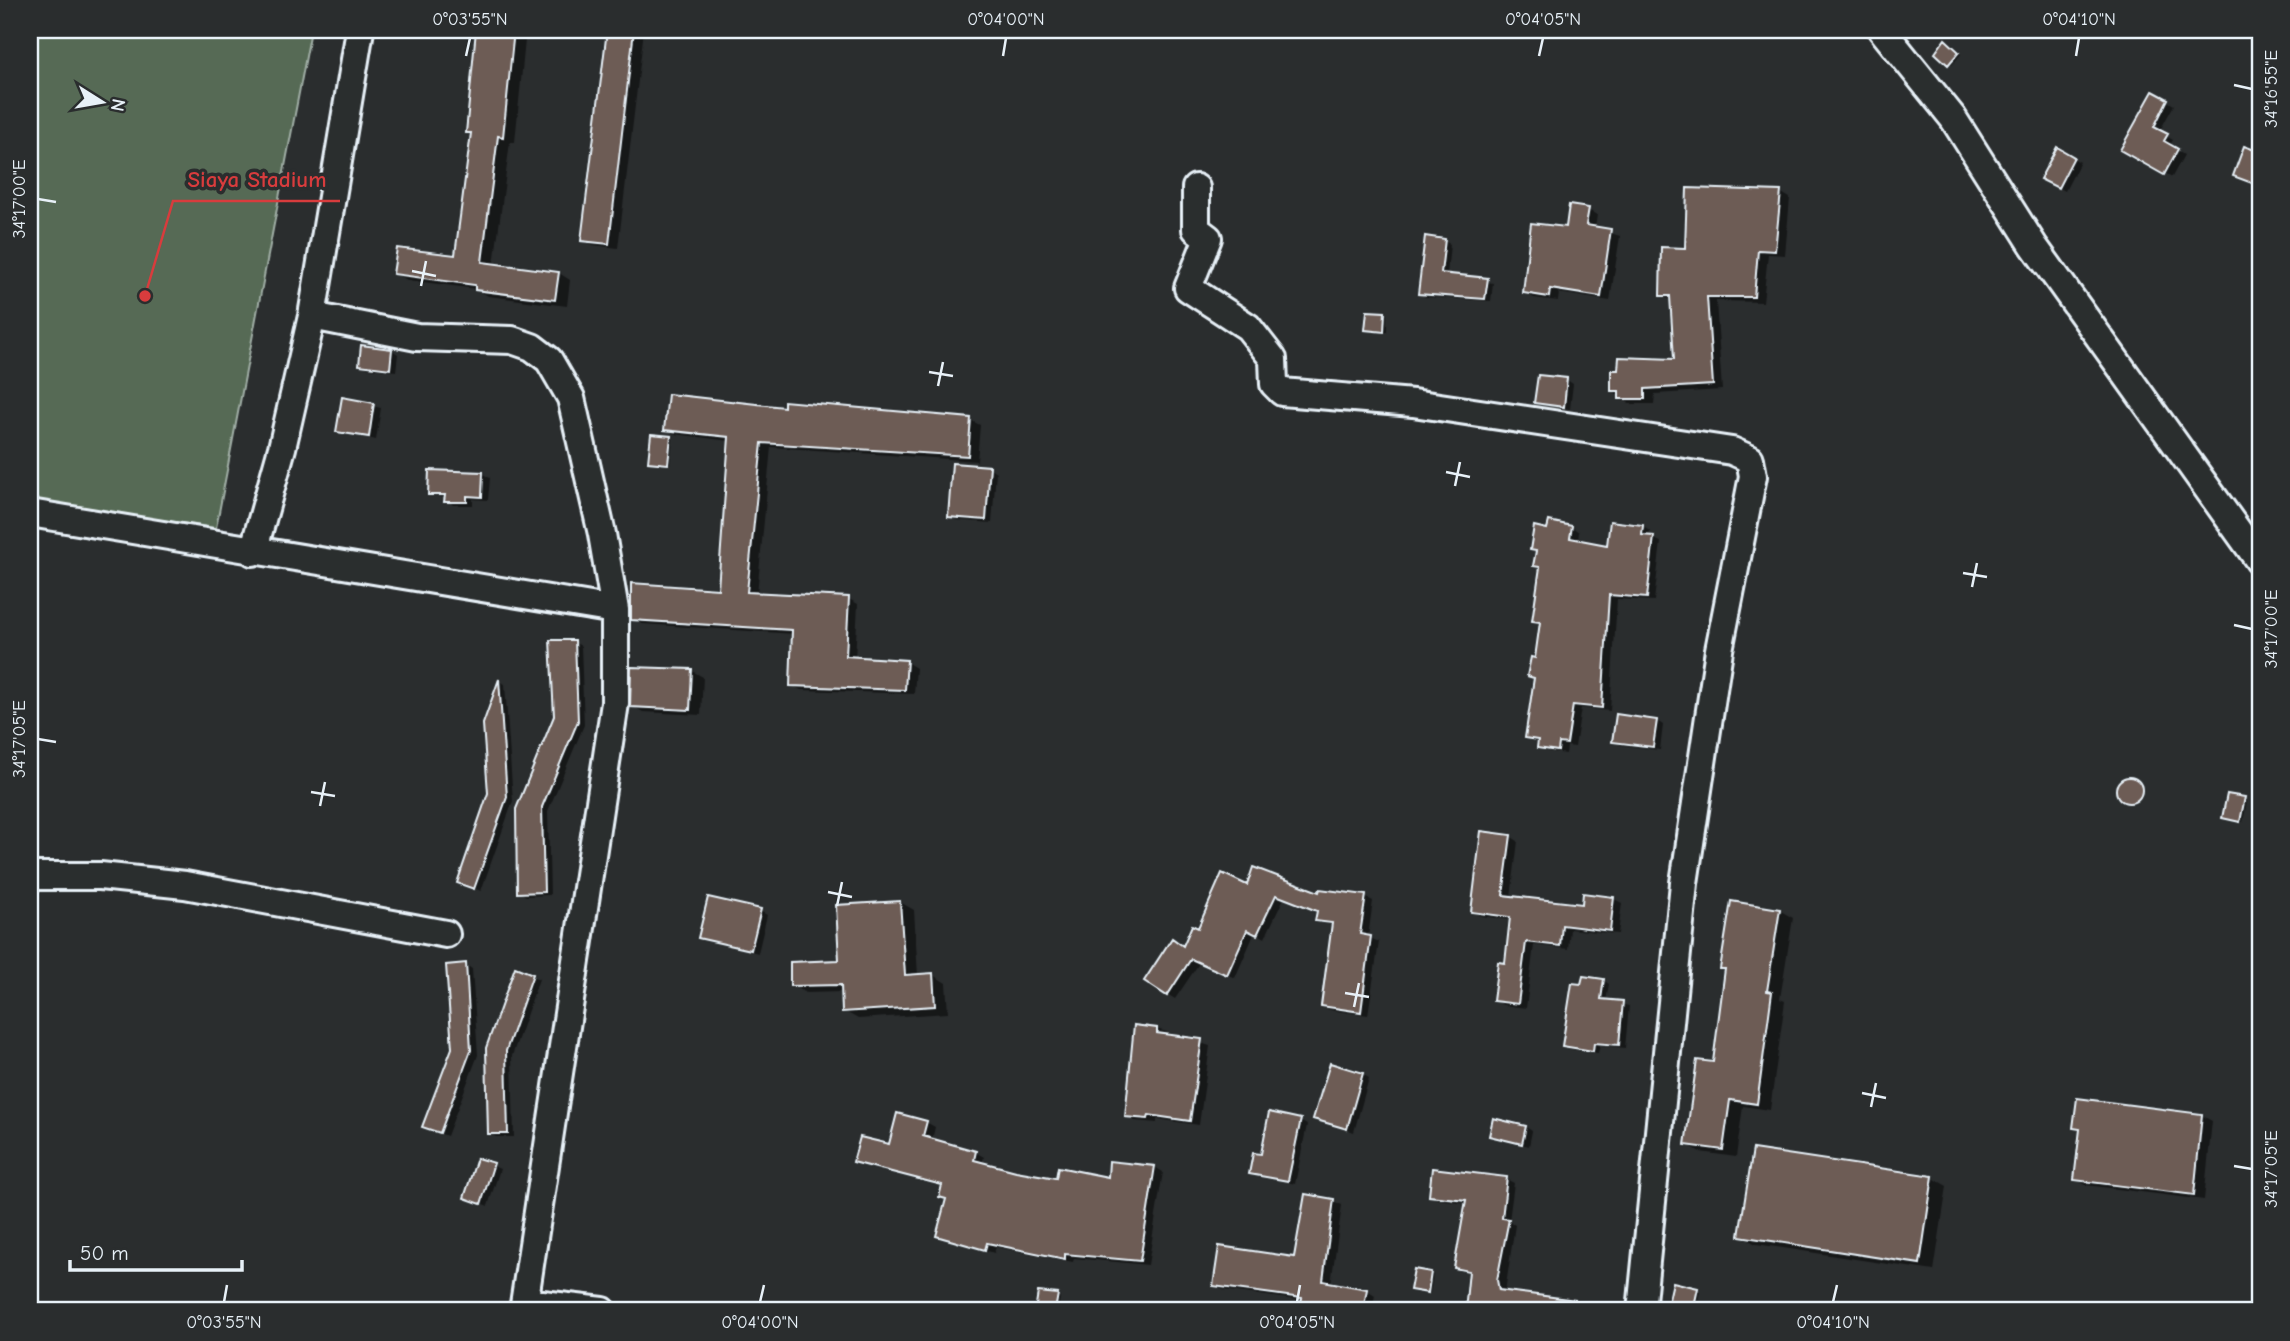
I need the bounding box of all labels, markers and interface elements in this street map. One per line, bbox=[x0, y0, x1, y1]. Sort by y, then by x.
text: 0°03'55"N bbox=[432, 9, 508, 30]
text: 0°04'00"N bbox=[967, 9, 1045, 30]
text: 0°04'05"N bbox=[1505, 9, 1581, 30]
text: 0°04'10"N bbox=[2042, 9, 2116, 30]
text: 34°16'55"E bbox=[2261, 50, 2282, 128]
north arrow bbox=[66, 66, 136, 136]
text: N bbox=[106, 97, 130, 113]
callout: Siaya Stadium bbox=[173, 157, 340, 201]
text: 34°17'00"E bbox=[9, 159, 30, 239]
text: Siaya Stadium bbox=[188, 166, 326, 193]
text: 34°17'00"E bbox=[2261, 589, 2282, 669]
text: 34°17'05"E bbox=[9, 700, 30, 778]
text: 34°17'05"E bbox=[2261, 1130, 2282, 1208]
scale bar bbox=[70, 1229, 242, 1273]
text: 50 m bbox=[80, 1241, 129, 1265]
text: 0°03'55"N bbox=[186, 1312, 262, 1333]
text: 0°04'00"N bbox=[721, 1312, 799, 1333]
text: 0°04'05"N bbox=[1259, 1312, 1335, 1333]
text: 0°04'10"N bbox=[1796, 1312, 1870, 1333]

